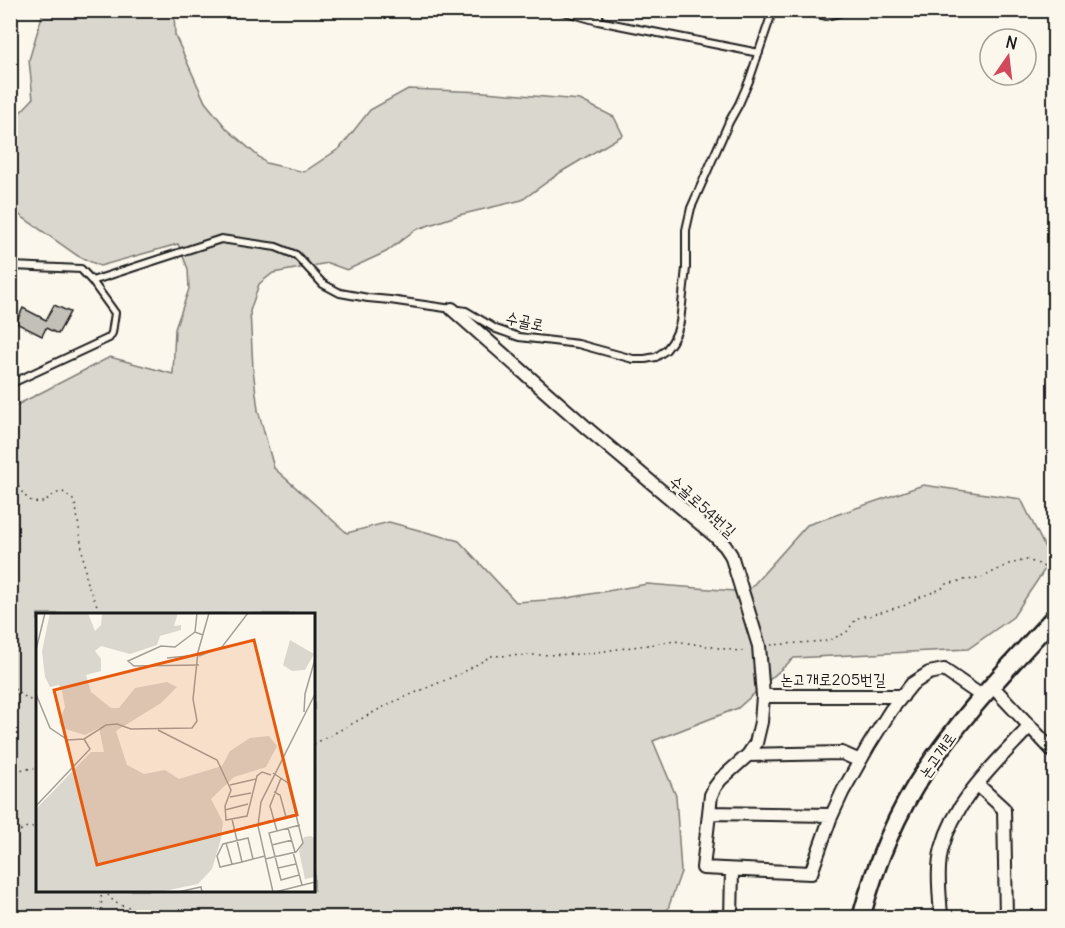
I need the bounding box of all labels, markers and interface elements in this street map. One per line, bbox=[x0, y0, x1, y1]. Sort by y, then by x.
north arrow bbox=[978, 27, 1038, 87]
text: N bbox=[1004, 31, 1019, 53]
street label: 수골로 bbox=[504, 307, 546, 335]
street label: 수골로54번길 bbox=[666, 471, 741, 541]
inset map bbox=[36, 613, 315, 892]
street label: 논고개로205번길 bbox=[780, 669, 886, 689]
street label: 논고개로 bbox=[914, 728, 960, 782]

